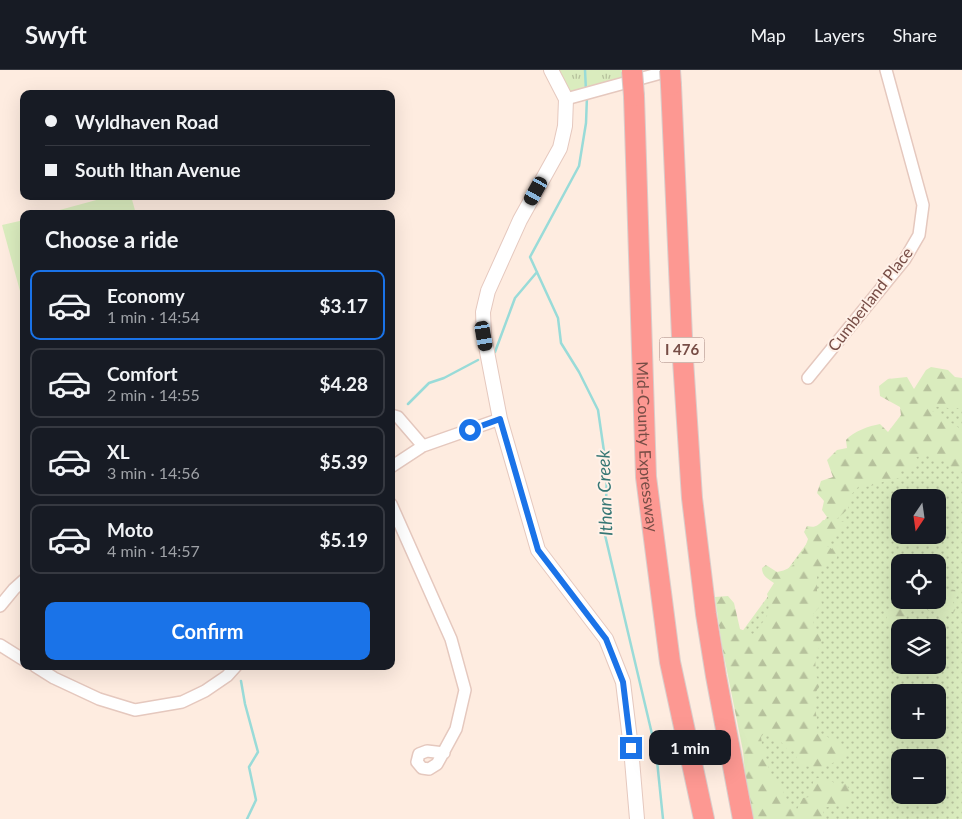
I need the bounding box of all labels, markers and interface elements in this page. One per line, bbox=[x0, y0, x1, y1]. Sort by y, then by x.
text: Swyft bbox=[25, 20, 87, 49]
text: Map bbox=[750, 24, 786, 46]
text: Layers bbox=[814, 24, 865, 46]
text: Share bbox=[893, 24, 937, 46]
text: Wyldhaven Road bbox=[75, 110, 218, 133]
text: South Ithan Avenue bbox=[75, 158, 241, 181]
car bbox=[522, 174, 549, 208]
text: Choose a ride bbox=[45, 226, 179, 253]
street label: Cumberland Place bbox=[823, 243, 916, 355]
icon: car bbox=[47, 283, 92, 328]
text: Economy bbox=[107, 284, 185, 307]
text: $3.17 bbox=[319, 294, 368, 317]
text: 1 min · 14:54 bbox=[107, 307, 200, 326]
car bbox=[474, 320, 493, 352]
road number: I 476 bbox=[660, 338, 704, 362]
icon: car bbox=[47, 361, 92, 406]
street label: Mid-County Expressway bbox=[633, 361, 663, 534]
text: Comfort bbox=[107, 362, 178, 385]
text: $4.28 bbox=[319, 372, 368, 395]
text: 2 min · 14:55 bbox=[107, 385, 200, 404]
route start bbox=[459, 419, 481, 441]
icon: car bbox=[47, 439, 92, 484]
text: XL bbox=[107, 440, 130, 463]
water label: Ithan Creek bbox=[591, 449, 616, 536]
text: $5.39 bbox=[319, 450, 368, 473]
text: 3 min · 14:56 bbox=[107, 463, 200, 482]
north arrow bbox=[891, 489, 946, 544]
map controls bbox=[891, 489, 946, 804]
icon: car bbox=[47, 517, 92, 562]
text: Moto bbox=[107, 518, 153, 541]
text: $5.19 bbox=[319, 528, 368, 551]
text: 4 min · 14:57 bbox=[107, 541, 200, 560]
button: locate bbox=[891, 554, 946, 609]
button: Confirm bbox=[45, 602, 370, 660]
button: layers bbox=[891, 619, 946, 674]
button: + bbox=[891, 684, 946, 739]
callout: 1 min bbox=[648, 730, 731, 766]
route end bbox=[620, 737, 642, 759]
text: 1 min bbox=[670, 738, 710, 757]
button: − bbox=[891, 749, 946, 804]

